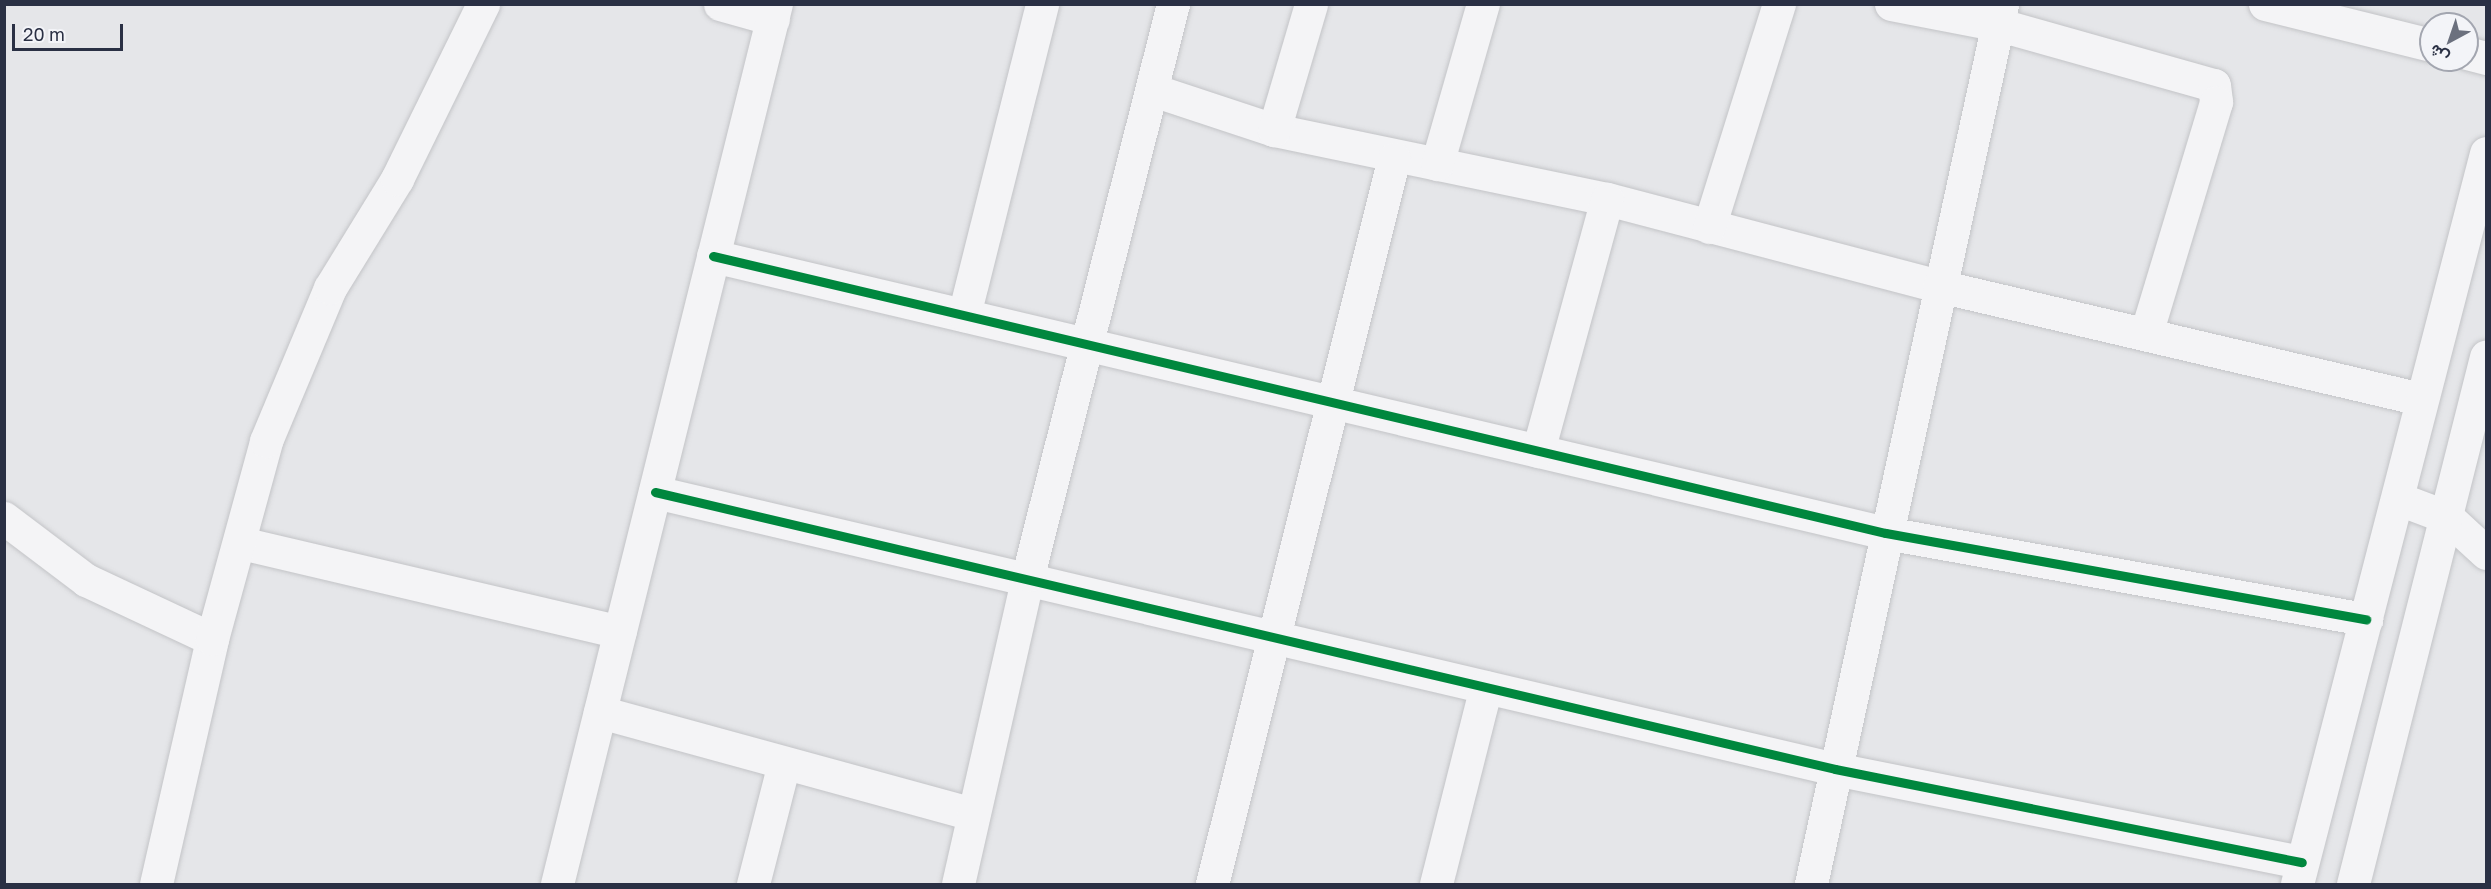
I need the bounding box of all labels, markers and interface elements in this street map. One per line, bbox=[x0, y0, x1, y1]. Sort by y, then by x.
scale bar bbox=[15, 12, 126, 50]
north arrow bbox=[2419, 12, 2479, 72]
text: 20 m bbox=[23, 23, 65, 45]
text: ش bbox=[2425, 40, 2453, 68]

